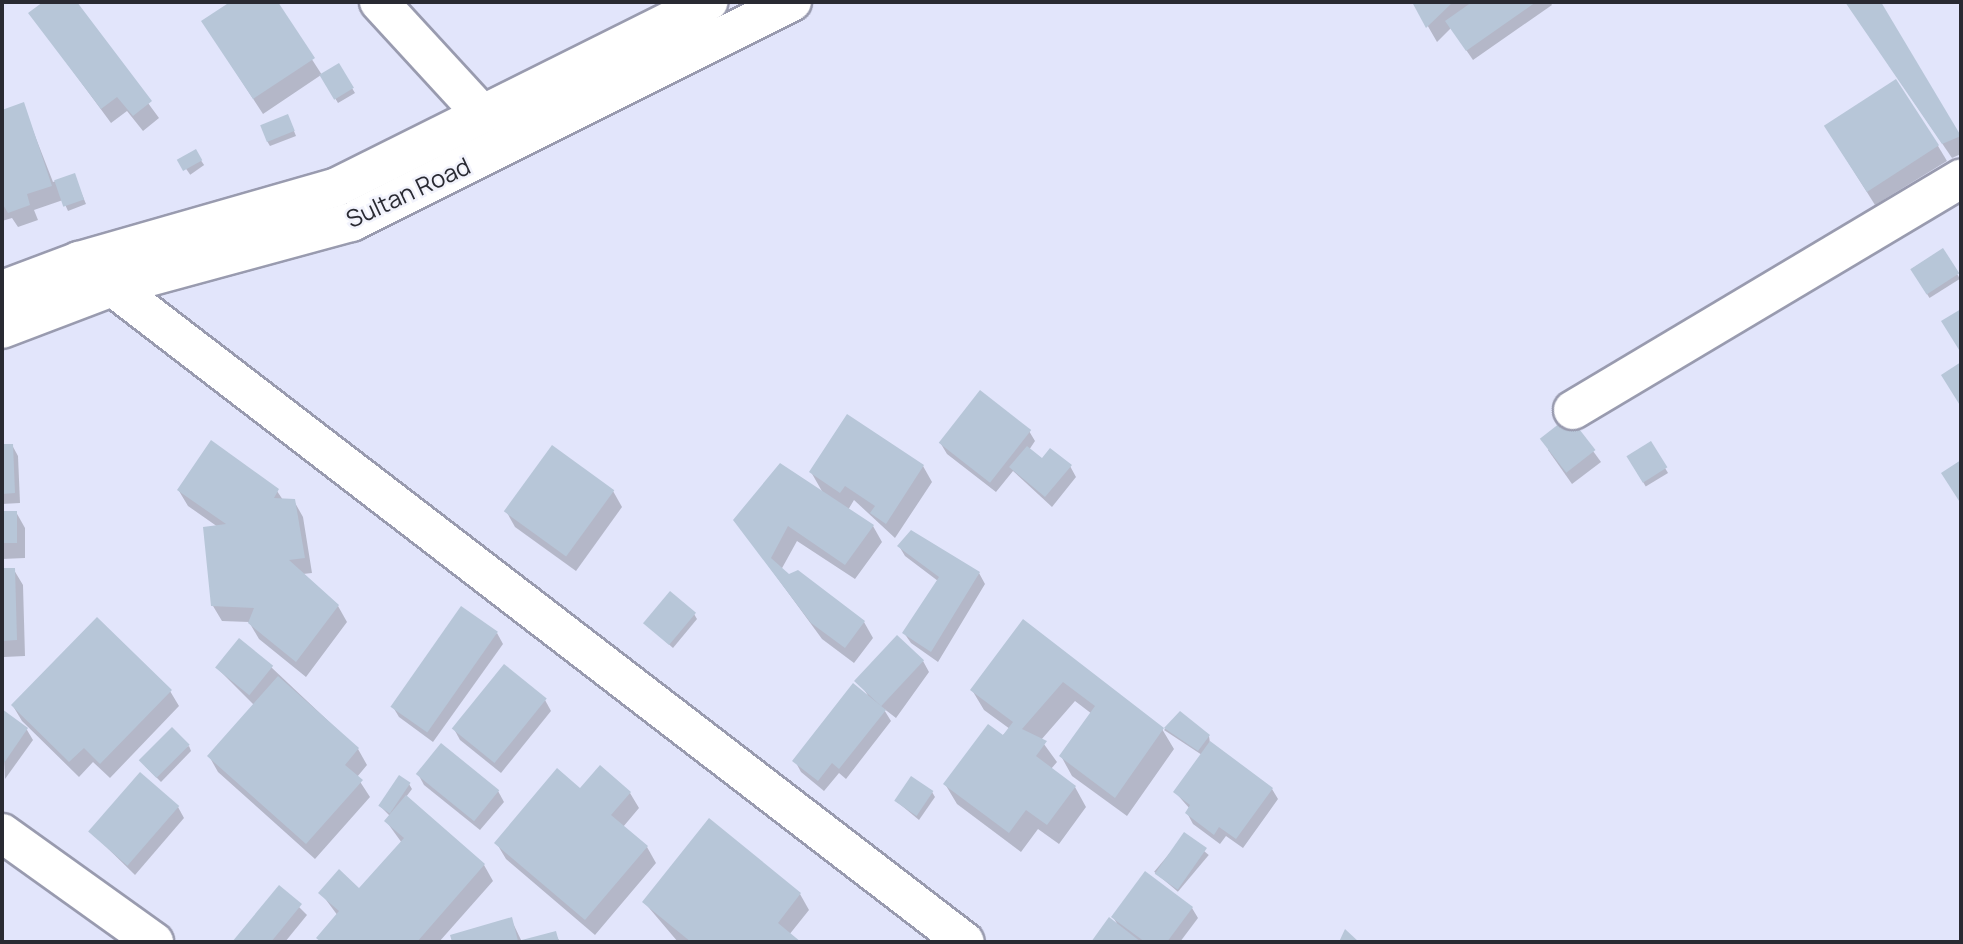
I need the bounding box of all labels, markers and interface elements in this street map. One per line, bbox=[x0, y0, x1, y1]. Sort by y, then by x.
street label: Sultan Road bbox=[341, 151, 475, 233]

